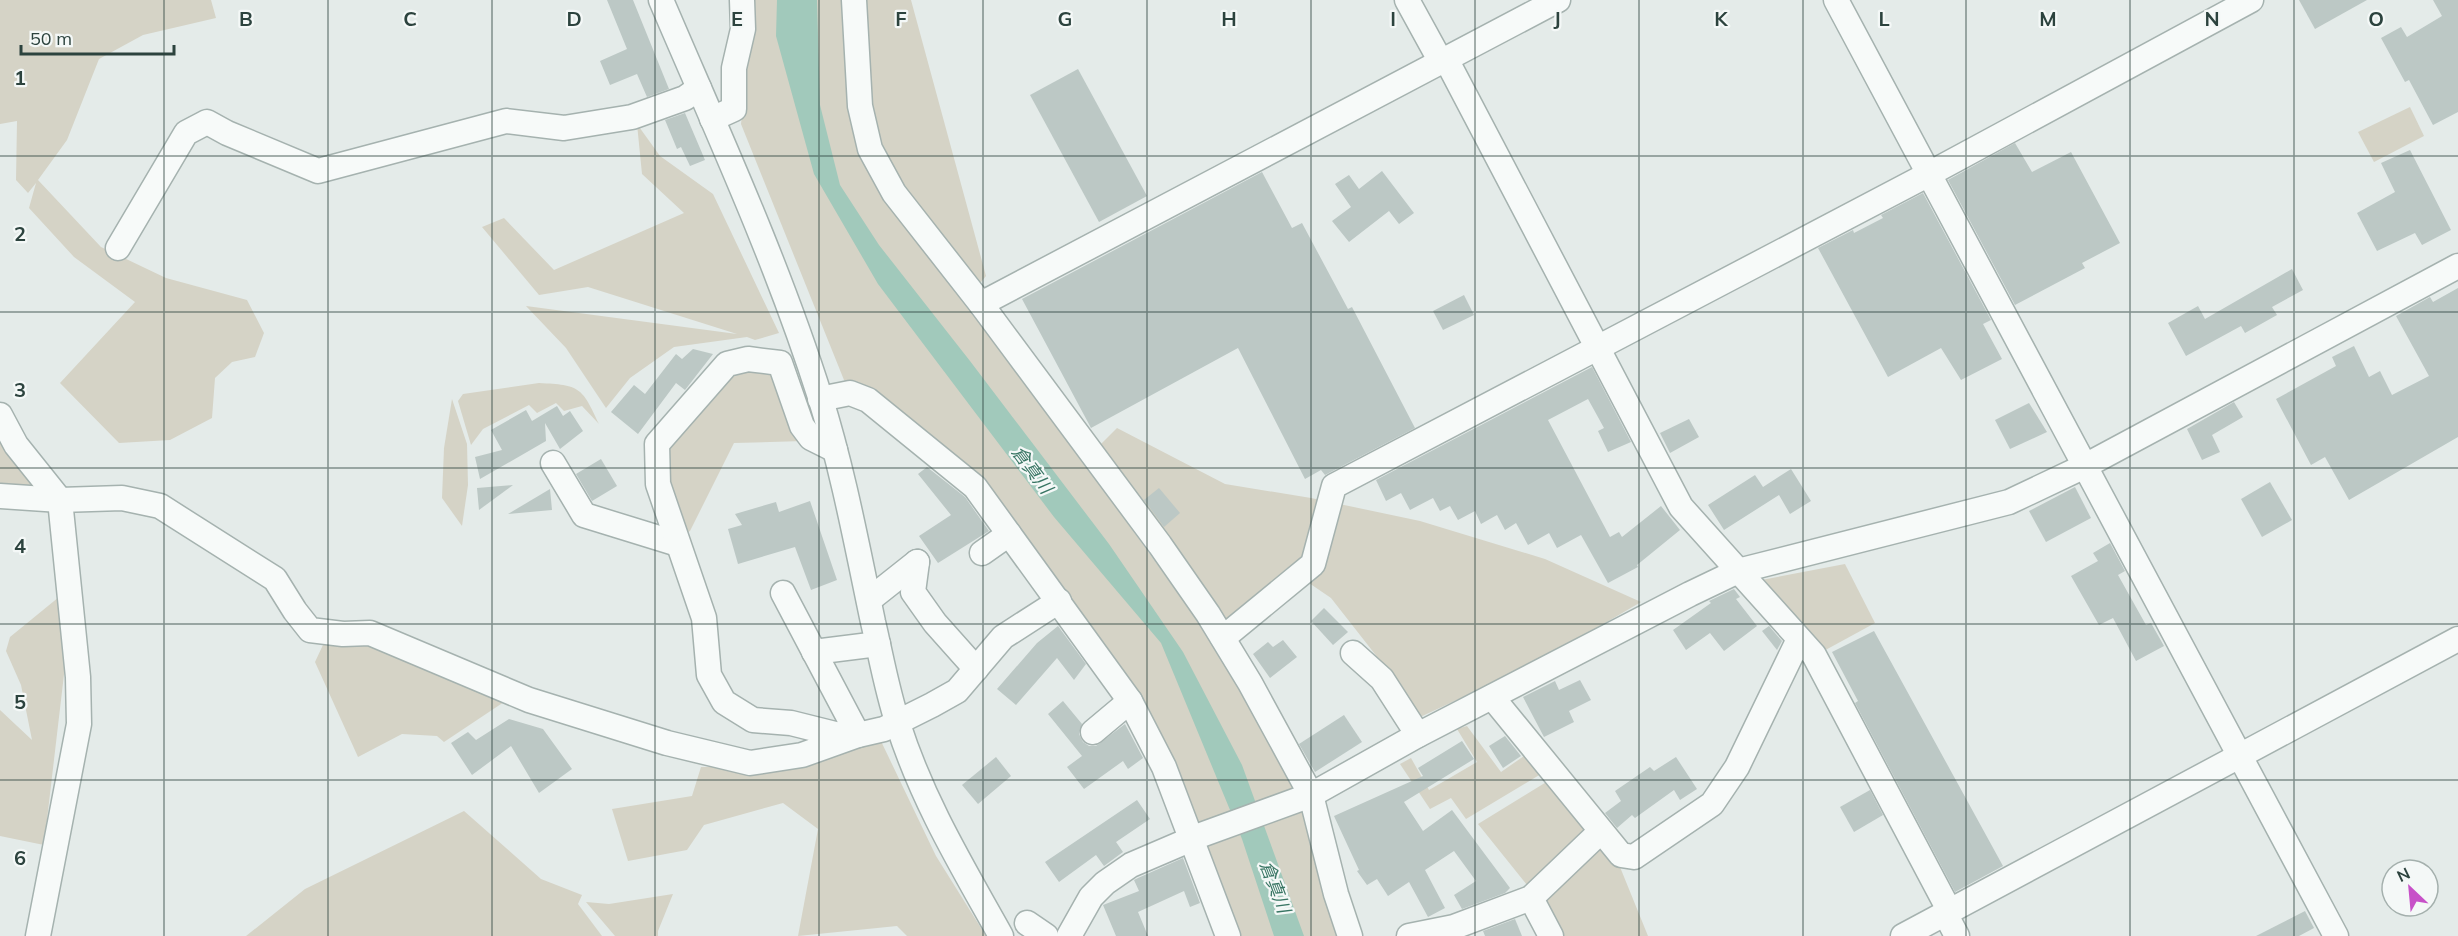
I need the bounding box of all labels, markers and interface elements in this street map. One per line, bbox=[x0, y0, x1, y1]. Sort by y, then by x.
text: B bbox=[239, 6, 253, 31]
text: C bbox=[403, 6, 417, 31]
text: D bbox=[566, 6, 582, 31]
text: E bbox=[731, 6, 743, 31]
text: F bbox=[895, 6, 907, 31]
text: G bbox=[1058, 6, 1072, 31]
text: H bbox=[1221, 6, 1237, 31]
text: I bbox=[1390, 6, 1396, 31]
text: J bbox=[1553, 6, 1561, 31]
text: K bbox=[1714, 6, 1728, 31]
text: L bbox=[1878, 6, 1890, 31]
text: M bbox=[2039, 6, 2057, 31]
text: N bbox=[2204, 6, 2220, 31]
text: O bbox=[2368, 6, 2384, 31]
scale bar bbox=[21, 18, 174, 56]
text: 50 m bbox=[30, 27, 72, 50]
text: 1 bbox=[14, 65, 26, 90]
text: 2 bbox=[14, 221, 26, 246]
text: 3 bbox=[14, 377, 26, 402]
water label: 倉真川 bbox=[1007, 441, 1059, 500]
text: 4 bbox=[14, 533, 26, 558]
text: 5 bbox=[14, 689, 26, 714]
text: 6 bbox=[14, 845, 26, 870]
water label: 倉真川 bbox=[1255, 857, 1297, 918]
north arrow bbox=[2380, 858, 2440, 918]
text: N bbox=[2394, 863, 2413, 886]

